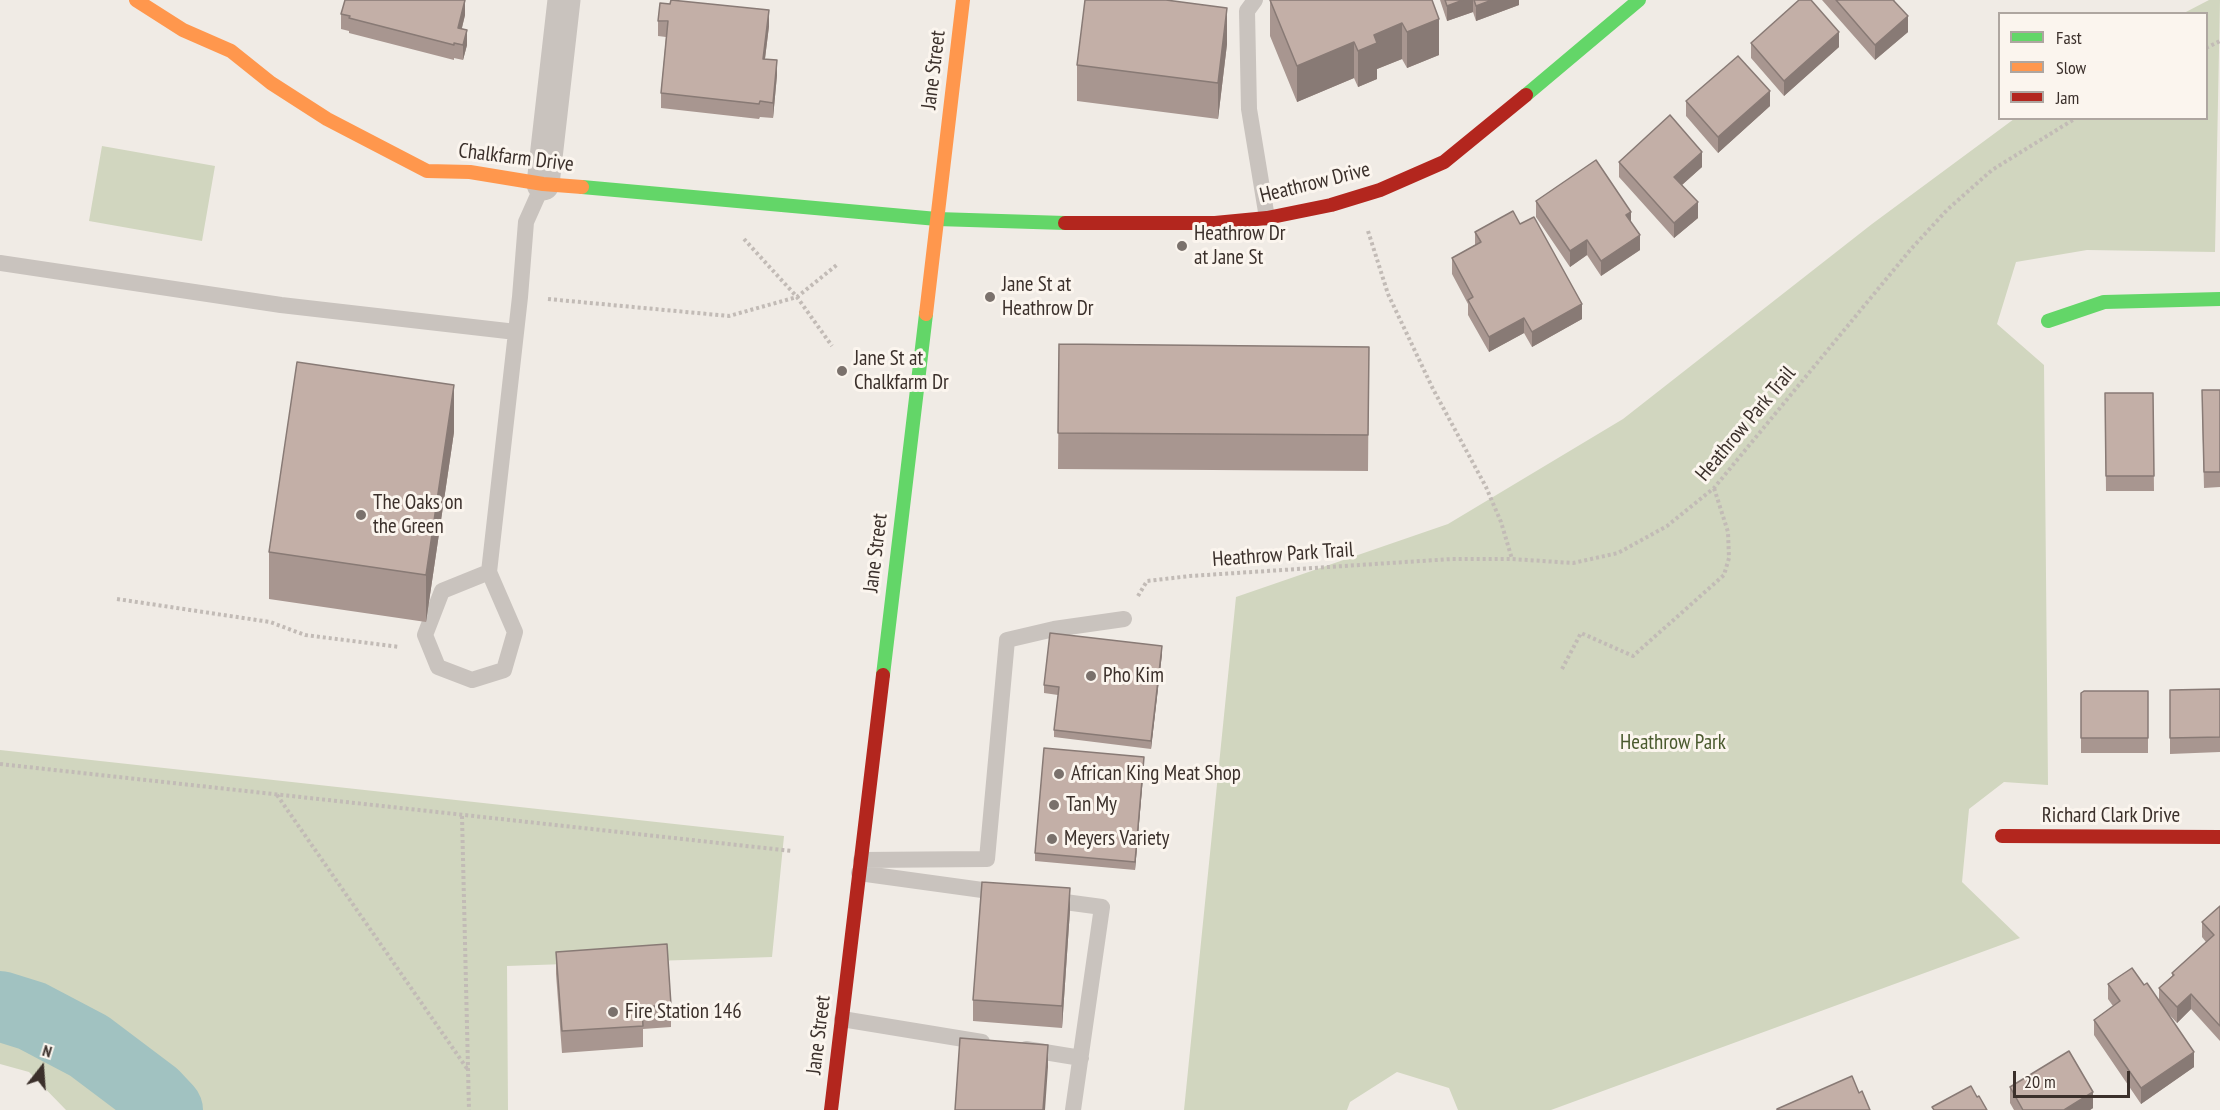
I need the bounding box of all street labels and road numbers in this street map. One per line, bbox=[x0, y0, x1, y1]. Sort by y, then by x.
street label: Jane Street bbox=[917, 29, 951, 111]
street label: Chalkfarm Drive bbox=[457, 138, 575, 178]
street label: Heathrow Drive bbox=[1257, 157, 1373, 209]
street label: Heathrow Park Trail bbox=[1691, 362, 1801, 486]
street label: Jane Street bbox=[859, 512, 893, 594]
street label: Heathrow Park Trail bbox=[1211, 537, 1355, 573]
street label: Richard Clark Drive bbox=[2042, 803, 2180, 829]
street label: Jane Street bbox=[802, 994, 836, 1076]

